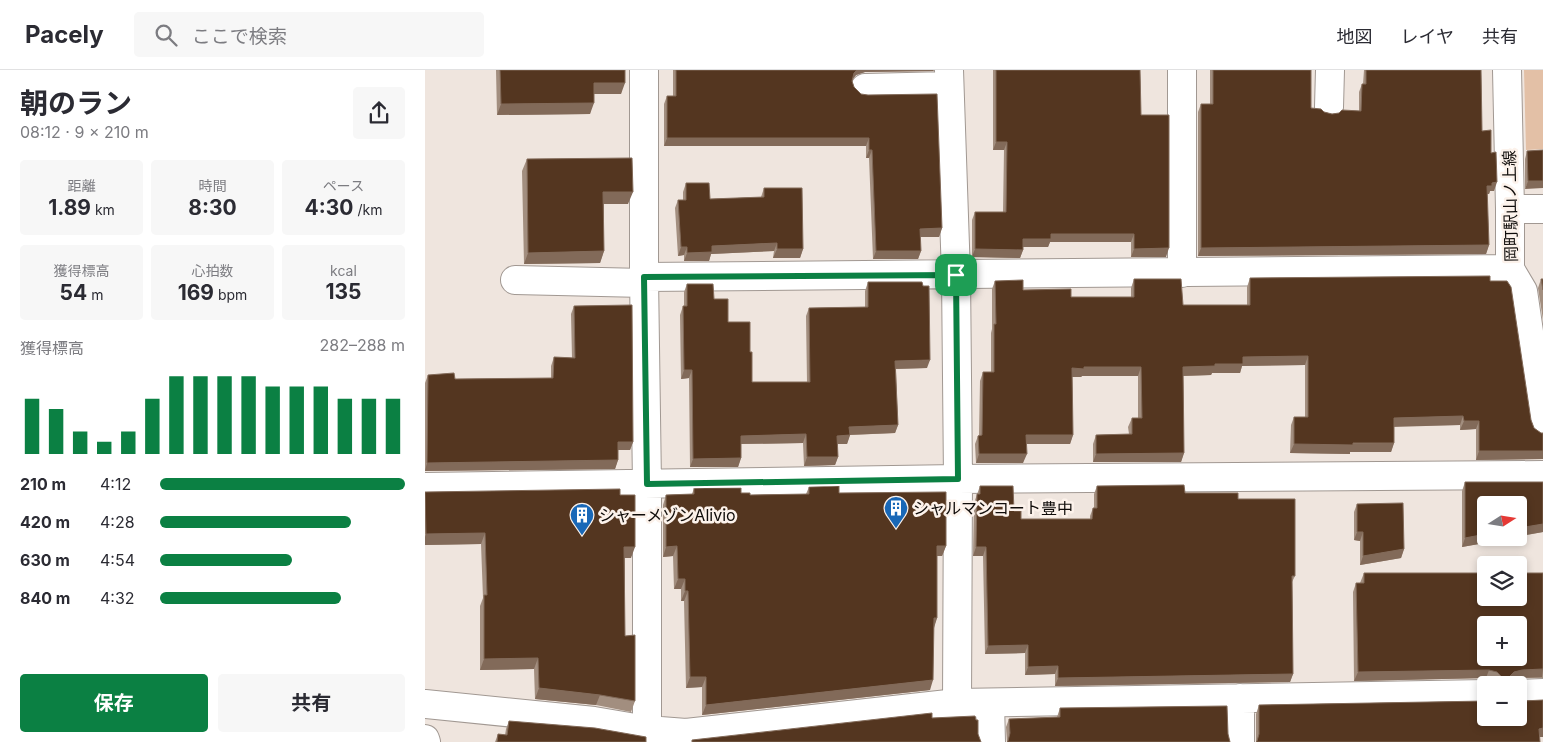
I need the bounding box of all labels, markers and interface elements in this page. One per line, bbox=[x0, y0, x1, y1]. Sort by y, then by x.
search box bbox=[134, 12, 484, 57]
text: Pacely bbox=[25, 20, 104, 49]
icon: search bbox=[152, 21, 180, 49]
text: ここで検索 bbox=[192, 25, 287, 48]
text: 地図 bbox=[1337, 26, 1373, 47]
text: レイヤ bbox=[1401, 26, 1454, 47]
text: 共有 bbox=[1482, 26, 1518, 47]
text: 朝のラン bbox=[20, 86, 132, 120]
button: share bbox=[353, 87, 405, 139]
text: 08:12 · 9 × 210 m bbox=[20, 122, 149, 142]
street label: 岡町駅山ノ上線 bbox=[1499, 150, 1521, 262]
text: 距離 bbox=[68, 177, 96, 194]
text: 時間 bbox=[199, 177, 227, 194]
text: ペース bbox=[323, 177, 364, 194]
text: 1.89 bbox=[48, 195, 91, 220]
text: 8:30 bbox=[188, 195, 237, 220]
text: 4:30 bbox=[305, 195, 354, 220]
text: km bbox=[91, 201, 115, 218]
text: /km bbox=[354, 201, 382, 218]
pin bbox=[935, 254, 977, 296]
icon: arrive bbox=[942, 261, 970, 289]
text: 獲得標高 bbox=[54, 262, 110, 279]
text: 心拍数 bbox=[192, 262, 234, 279]
text: kcal bbox=[330, 262, 357, 279]
text: 135 bbox=[325, 279, 362, 304]
text: 54 bbox=[60, 280, 87, 305]
text: 169 bbox=[178, 280, 214, 305]
text: m bbox=[87, 286, 103, 303]
text: bpm bbox=[214, 286, 247, 303]
text: 282–288 m bbox=[320, 335, 405, 355]
text: 獲得標高 bbox=[20, 338, 84, 358]
text: 210 m bbox=[20, 474, 66, 494]
text: 4:12 bbox=[100, 474, 131, 494]
building icon: シャルマンコート豊中 bbox=[883, 495, 909, 529]
north arrow bbox=[1477, 496, 1527, 546]
map controls bbox=[1477, 496, 1527, 726]
place label: シャルマンコート豊中 bbox=[913, 498, 1073, 518]
building icon: シャーメゾンAlivio bbox=[569, 502, 595, 536]
place label: シャーメゾンAlivio bbox=[599, 505, 736, 525]
text: 420 m bbox=[20, 512, 70, 532]
text: 4:28 bbox=[100, 512, 135, 532]
text: 630 m bbox=[20, 550, 70, 570]
text: 4:54 bbox=[100, 550, 135, 570]
button: layers bbox=[1477, 556, 1527, 606]
text: 840 m bbox=[20, 588, 70, 608]
text: 4:32 bbox=[100, 588, 135, 608]
button: + bbox=[1477, 616, 1527, 666]
button: 保存 bbox=[20, 674, 208, 732]
button: 共有 bbox=[218, 674, 405, 732]
button: − bbox=[1477, 676, 1527, 726]

